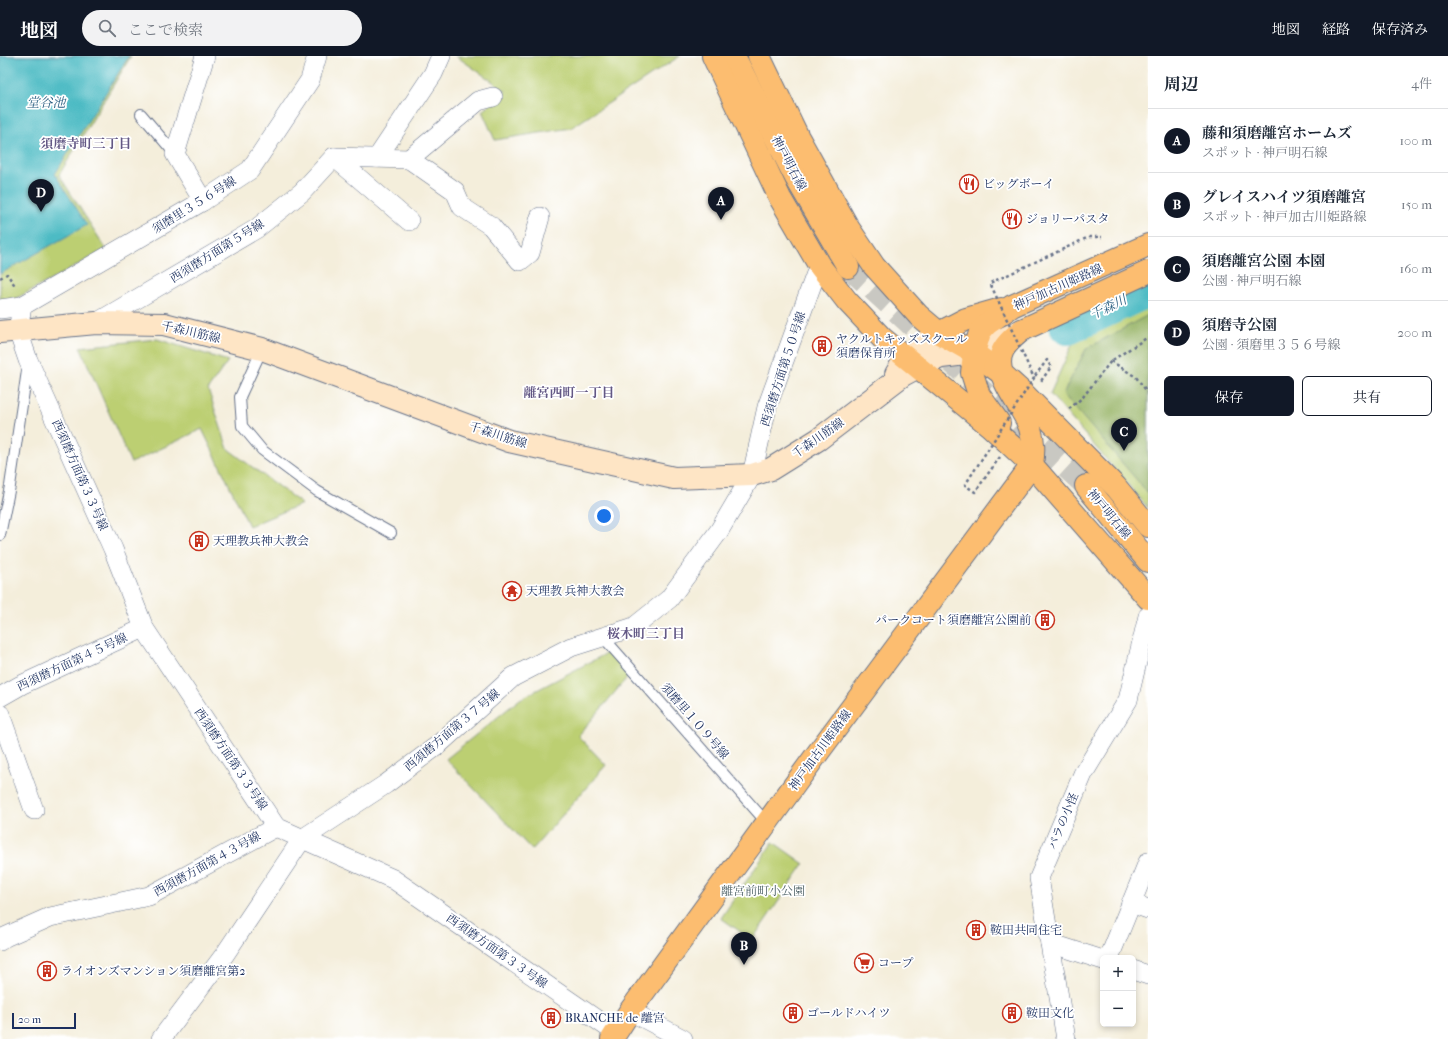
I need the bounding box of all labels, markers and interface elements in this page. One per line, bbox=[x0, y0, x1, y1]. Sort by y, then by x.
search box bbox=[82, 10, 362, 46]
icon: search bbox=[96, 17, 118, 39]
text: 地図 bbox=[20, 20, 58, 42]
text: ここで検索 bbox=[128, 21, 203, 39]
text: 地図 bbox=[1272, 21, 1300, 38]
text: 経路 bbox=[1322, 21, 1350, 38]
text: 保存済み bbox=[1372, 21, 1428, 38]
text: 周辺 bbox=[1164, 74, 1198, 94]
text: 4件 bbox=[1411, 76, 1432, 91]
water label: 堂谷池 bbox=[26, 95, 67, 110]
text: 藤和須磨離宮ホームズ bbox=[1202, 124, 1352, 142]
street label: 神戸明石線 bbox=[769, 133, 809, 193]
text: A bbox=[1173, 133, 1181, 148]
text: 100 m bbox=[1399, 133, 1432, 148]
district label: 須磨寺町三丁目 bbox=[40, 136, 132, 151]
text: スポット · 神戸明石線 bbox=[1202, 145, 1327, 160]
restaurant icon: ビッグボーイ bbox=[958, 173, 980, 195]
street label: 須磨里３５６号線 bbox=[150, 174, 238, 236]
place label: ビッグボーイ bbox=[983, 177, 1055, 191]
pin: D bbox=[28, 179, 54, 212]
pin: A bbox=[708, 187, 734, 220]
text: グレイスハイツ須磨離宮 bbox=[1202, 188, 1366, 206]
text: B bbox=[1173, 197, 1181, 212]
text: 150 m bbox=[1401, 197, 1432, 212]
restaurant icon: ジョリーパスタ bbox=[1001, 208, 1023, 230]
text: スポット · 神戸加古川姫路線 bbox=[1202, 209, 1366, 224]
place label: ジョリーパスタ bbox=[1026, 212, 1109, 226]
street label: 西須磨方面第５号線 bbox=[167, 216, 267, 286]
text: 須磨離宮公園 本園 bbox=[1202, 252, 1325, 270]
street label: 神戸加古川姫路線 bbox=[1011, 261, 1105, 313]
text: C bbox=[1173, 261, 1181, 276]
text: 160 m bbox=[1400, 261, 1432, 276]
text: 公園 · 神戸明石線 bbox=[1202, 273, 1301, 288]
water label: 千森川 bbox=[1087, 291, 1131, 322]
street label: 西須磨方面第５０号線 bbox=[758, 310, 808, 428]
text: 須磨寺公園 bbox=[1202, 316, 1277, 334]
street label: 千森川筋線 bbox=[160, 318, 222, 346]
text: D bbox=[1172, 325, 1182, 340]
text: 200 m bbox=[1397, 325, 1432, 340]
place label: ヤクルトキッズスクール 須磨保育所 bbox=[836, 332, 967, 360]
building icon: ヤクルトキッズスクール 須磨保育所 bbox=[811, 335, 833, 357]
text: 公園 · 須磨里３５６号線 bbox=[1202, 337, 1340, 352]
button: 保存 bbox=[1164, 376, 1294, 416]
button: 共有 bbox=[1302, 376, 1432, 416]
district label: 離宮西町一丁目 bbox=[523, 385, 615, 400]
street label: 千森川筋線 bbox=[789, 415, 847, 461]
street label: 西須磨方面第３３号線 bbox=[49, 417, 111, 533]
pin: C bbox=[1111, 418, 1137, 451]
street label: 千森川筋線 bbox=[467, 419, 529, 451]
street label: 神戸明石線 bbox=[1084, 487, 1134, 541]
your location bbox=[594, 506, 614, 526]
building icon: 天理教兵神大教会 bbox=[188, 530, 210, 552]
place label: 天理教兵神大教会 bbox=[213, 534, 309, 548]
temple icon: 天理教 兵神大教会 bbox=[501, 580, 523, 602]
place label: 天理教 兵神大教会 bbox=[526, 584, 625, 598]
building icon: パークコート須磨離宮公園前 bbox=[1034, 609, 1056, 631]
place label: パークコート須磨離宮公園前 bbox=[875, 613, 1031, 627]
district label: 桜木町三丁目 bbox=[607, 626, 685, 641]
street label: 西須磨方面第４５号線 bbox=[15, 630, 129, 694]
street label: 須磨里１０９号線 bbox=[658, 680, 732, 762]
street label: 西須磨方面第３７号線 bbox=[402, 686, 502, 774]
street label: 西須磨方面第３３号線 bbox=[192, 705, 270, 813]
street label: 神戸加古川姫路線 bbox=[786, 707, 854, 793]
street label: バラの小怪 bbox=[1045, 791, 1081, 851]
street label: 西須磨方面第４３号線 bbox=[151, 829, 263, 899]
park label: 離宮前町小公園 bbox=[721, 884, 805, 898]
street label: 西須磨方面第３３号線 bbox=[444, 911, 550, 991]
building icon: 鞍田共同住宅 bbox=[965, 919, 987, 941]
place label: 鞍田共同住宅 bbox=[990, 923, 1062, 937]
pin: B bbox=[731, 932, 757, 965]
supermarket icon: コープ bbox=[853, 952, 875, 974]
map controls bbox=[1100, 955, 1136, 1027]
button: + bbox=[1100, 955, 1136, 991]
place label: コープ bbox=[878, 956, 913, 970]
building icon: ライオンズマンション須磨離宮第2 bbox=[36, 960, 58, 982]
place label: ライオンズマンション須磨離宮第2 bbox=[61, 964, 245, 978]
button: − bbox=[1100, 991, 1136, 1027]
building icon: ゴールドハイツ bbox=[782, 1002, 804, 1024]
building icon: 鞍田文化 bbox=[1001, 1002, 1023, 1024]
place label: ゴールドハイツ bbox=[807, 1006, 891, 1020]
place label: 鞍田文化 bbox=[1026, 1006, 1074, 1020]
building icon: BRANCHE de 離宮 bbox=[540, 1007, 562, 1029]
scale bar bbox=[12, 1011, 76, 1030]
place label: BRANCHE de 離宮 bbox=[565, 1011, 665, 1025]
text: 20 m bbox=[18, 1013, 41, 1026]

